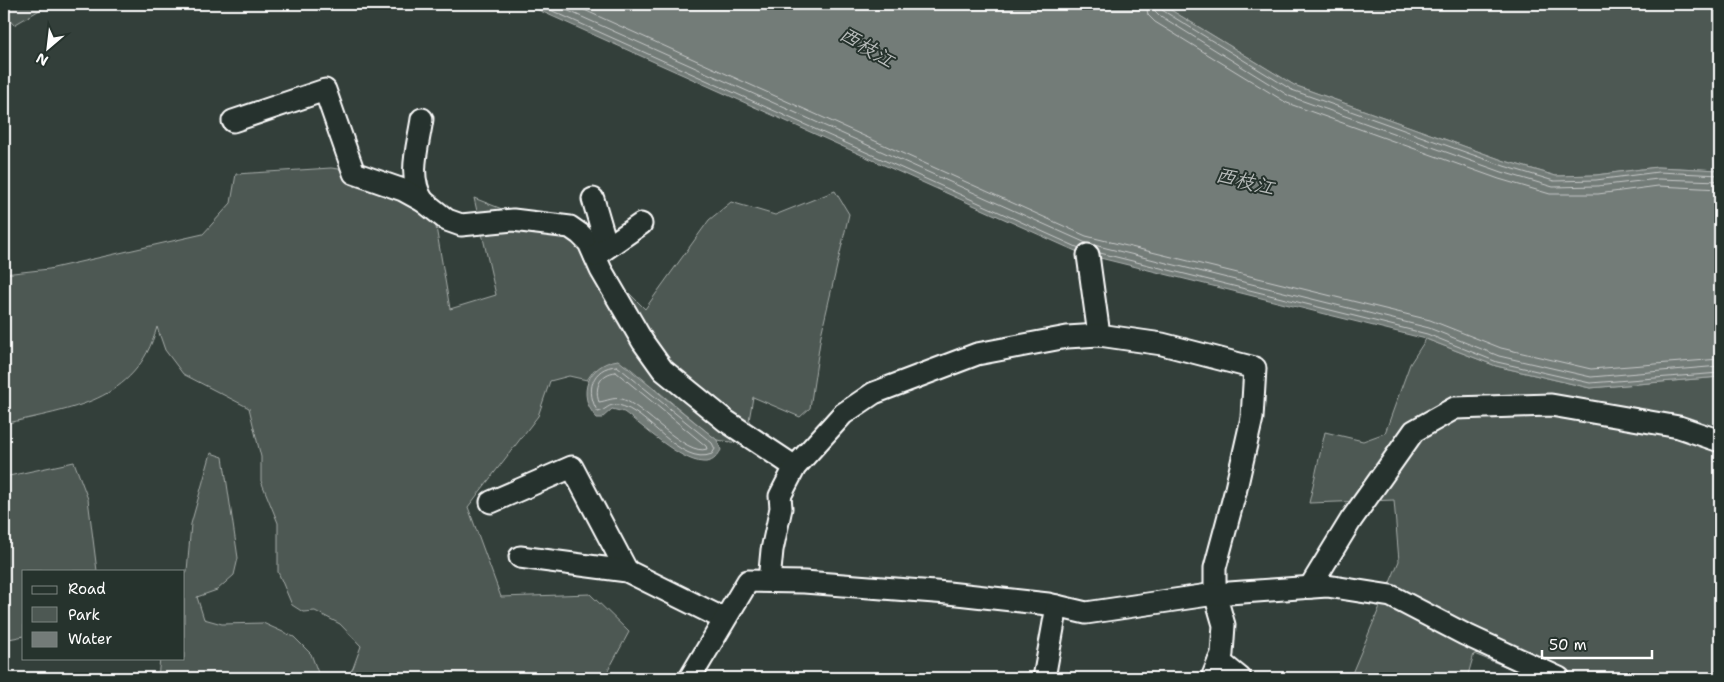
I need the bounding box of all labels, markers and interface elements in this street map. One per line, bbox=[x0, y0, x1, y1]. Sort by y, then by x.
water label: 西枝江 bbox=[835, 20, 900, 74]
north arrow bbox=[22, 22, 72, 72]
text: N bbox=[33, 49, 51, 70]
water label: 西枝江 bbox=[1213, 161, 1278, 201]
legend bbox=[22, 570, 185, 660]
text: Road bbox=[68, 579, 106, 599]
text: Park bbox=[68, 605, 100, 625]
scale bar bbox=[1542, 627, 1652, 659]
text: Water bbox=[68, 629, 112, 649]
text: 50 m bbox=[1549, 635, 1587, 655]

